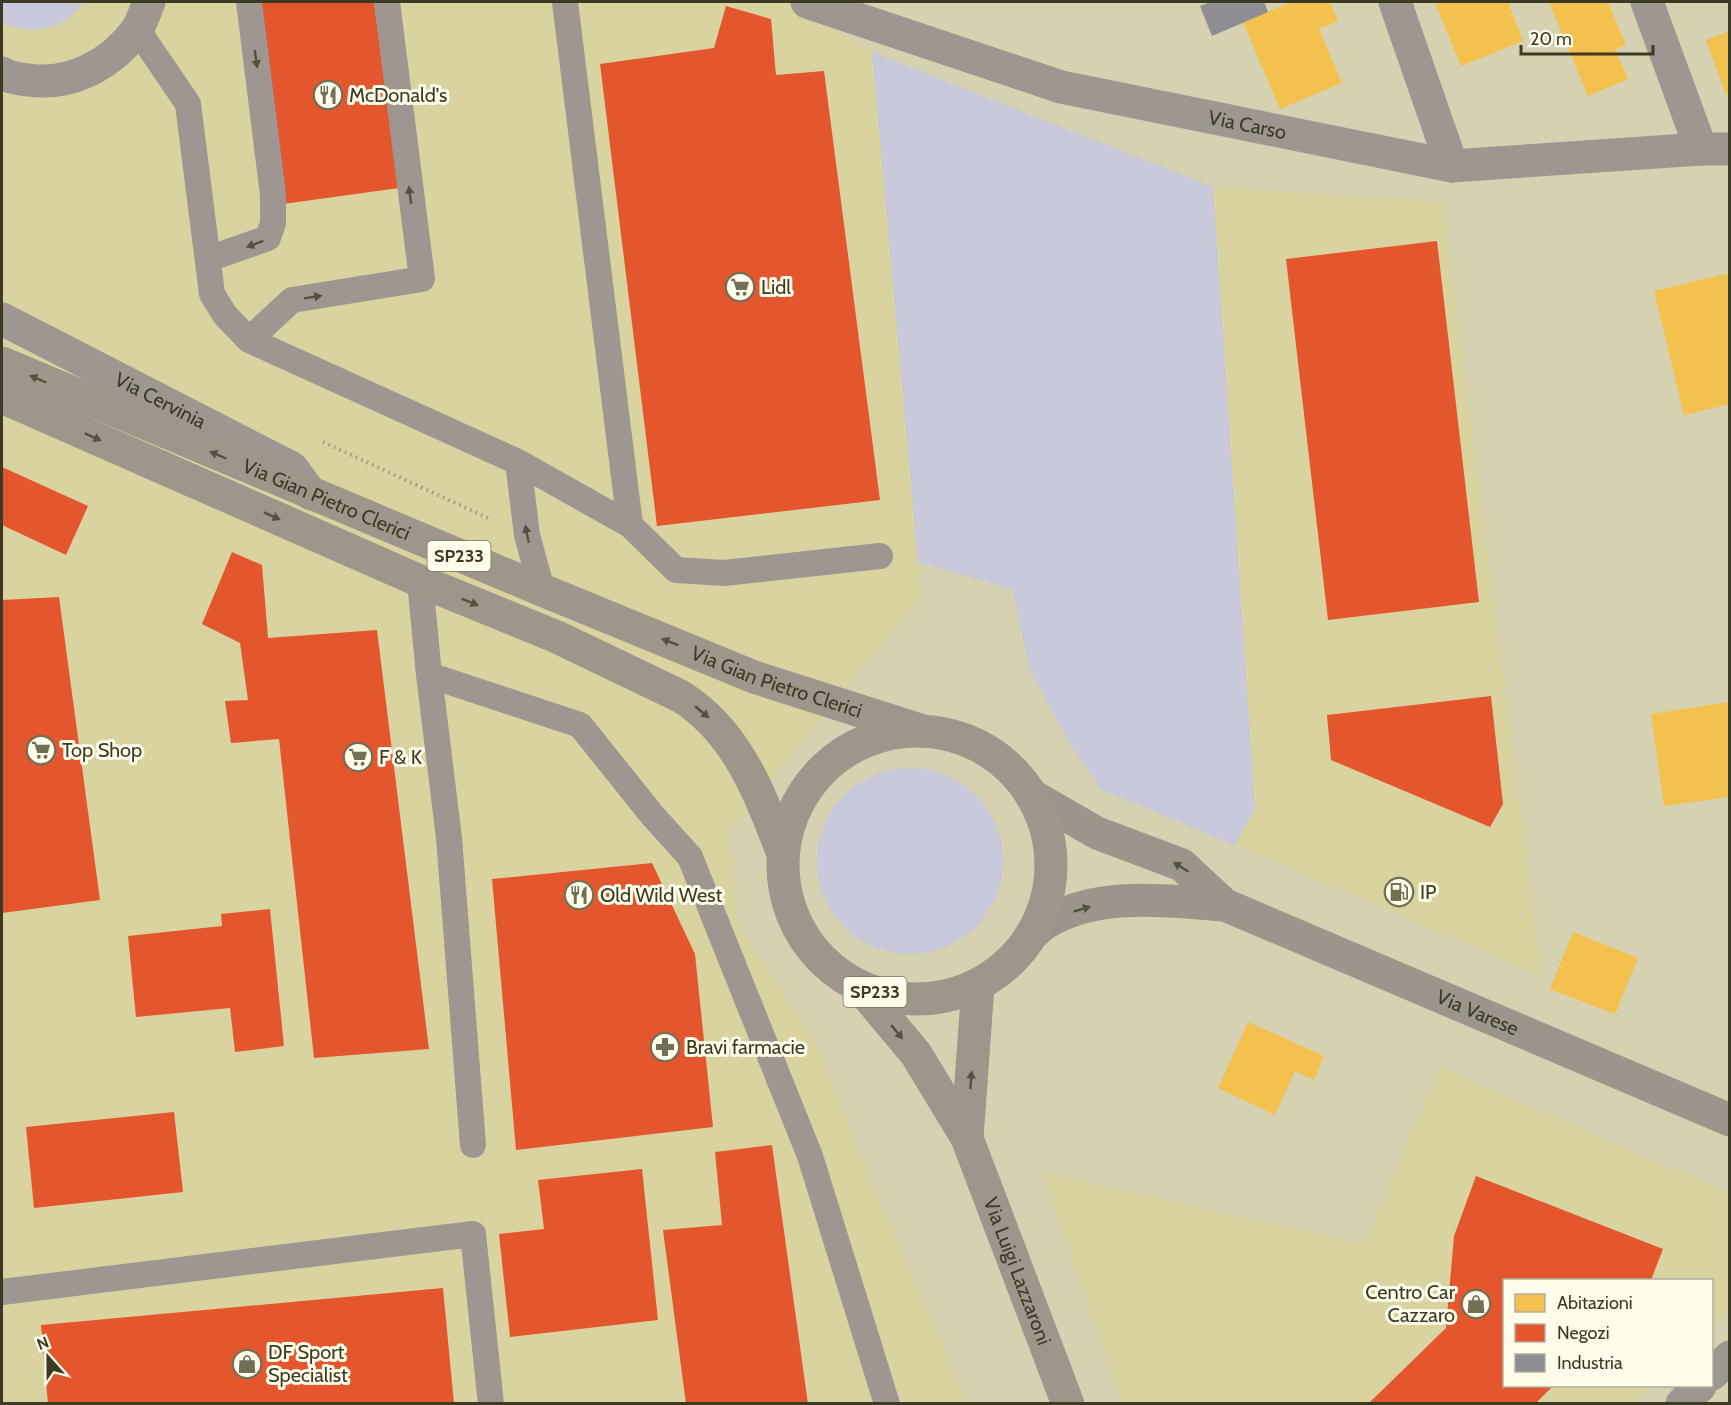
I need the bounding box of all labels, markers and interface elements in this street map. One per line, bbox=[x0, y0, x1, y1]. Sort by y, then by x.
scale bar bbox=[1521, 18, 1653, 56]
text: 20 m bbox=[1530, 28, 1572, 50]
one-way arrow bbox=[252, 50, 261, 69]
restaurant icon: McDonald's bbox=[312, 79, 344, 111]
place label: McDonald's bbox=[349, 83, 447, 107]
street label: Via Carso bbox=[1206, 105, 1288, 144]
one-way arrow bbox=[406, 186, 415, 205]
one-way arrow bbox=[245, 239, 263, 249]
supermarket icon: Lidl bbox=[724, 271, 756, 303]
place label: Lidl bbox=[761, 275, 791, 299]
one-way arrow bbox=[304, 292, 323, 301]
street label: Via Cervinia bbox=[111, 367, 210, 434]
one-way arrow bbox=[29, 374, 47, 384]
one-way arrow bbox=[85, 433, 102, 442]
one-way arrow bbox=[209, 450, 227, 459]
street label: Via Gian Pietro Clerici bbox=[239, 454, 414, 545]
one-way arrow bbox=[263, 512, 281, 521]
one-way arrow bbox=[522, 524, 531, 543]
road number: SP233 bbox=[428, 541, 490, 571]
one-way arrow bbox=[461, 598, 479, 607]
one-way arrow bbox=[660, 637, 678, 647]
street label: Via Gian Pietro Clerici bbox=[688, 641, 865, 723]
one-way arrow bbox=[695, 706, 710, 719]
supermarket icon: Top Shop bbox=[25, 734, 57, 766]
place label: Top Shop bbox=[62, 738, 142, 762]
supermarket icon: F & K bbox=[342, 741, 374, 773]
place label: F & K bbox=[379, 745, 423, 769]
one-way arrow bbox=[1173, 861, 1190, 872]
fuel station icon: IP bbox=[1383, 876, 1415, 908]
restaurant icon: Old Wild West bbox=[563, 879, 595, 911]
place label: IP bbox=[1420, 880, 1437, 904]
place label: Old Wild West bbox=[600, 883, 722, 907]
one-way arrow bbox=[1073, 904, 1091, 913]
road number: SP233 bbox=[844, 977, 906, 1007]
street label: Via Varese bbox=[1433, 984, 1522, 1041]
one-way arrow bbox=[890, 1024, 903, 1039]
pharmacy icon: Bravi farmacie bbox=[649, 1031, 681, 1063]
place label: Bravi farmacie bbox=[686, 1035, 805, 1059]
one-way arrow bbox=[966, 1070, 976, 1089]
street label: Via Luigi Lazzaroni bbox=[979, 1194, 1056, 1348]
legend bbox=[1503, 1279, 1713, 1387]
place label: Centro Car Cazzaro bbox=[1365, 1280, 1456, 1327]
shop icon: Centro Car Cazzaro bbox=[1460, 1288, 1492, 1320]
text: Abitazioni bbox=[1557, 1292, 1633, 1314]
text: Negozi bbox=[1557, 1322, 1610, 1344]
north arrow bbox=[18, 1327, 78, 1387]
text: N bbox=[34, 1333, 51, 1354]
place label: DF Sport Specialist bbox=[268, 1340, 348, 1387]
shop icon: DF Sport Specialist bbox=[231, 1348, 263, 1380]
text: Industria bbox=[1557, 1352, 1623, 1374]

